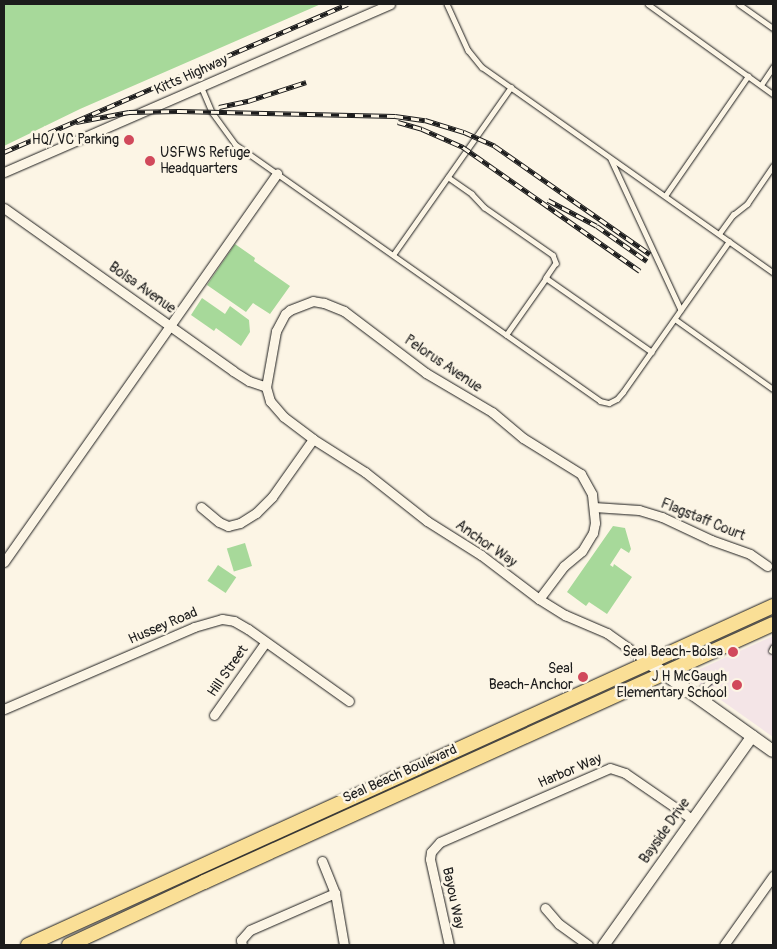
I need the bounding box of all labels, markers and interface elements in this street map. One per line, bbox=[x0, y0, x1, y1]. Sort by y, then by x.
street label: Kitts Highway bbox=[152, 51, 230, 99]
place label: HQ/ VC Parking bbox=[32, 132, 119, 148]
marker: HQ/ VC Parking bbox=[123, 134, 135, 146]
place label: USFWS Refuge Headquarters bbox=[160, 145, 250, 178]
marker: USFWS Refuge Headquarters bbox=[144, 155, 156, 167]
street label: Bolsa Avenue bbox=[105, 259, 179, 317]
street label: Pelorus Avenue bbox=[401, 332, 485, 396]
street label: Flagstaff Court bbox=[658, 495, 748, 545]
street label: Anchor Way bbox=[452, 517, 520, 571]
street label: Hussey Road bbox=[126, 604, 200, 648]
street label: Hill Street bbox=[204, 642, 252, 700]
place label: Seal Beach-Bolsa bbox=[623, 644, 723, 660]
marker: Seal Beach-Bolsa bbox=[727, 646, 739, 658]
place label: Seal Beach-Anchor bbox=[489, 661, 573, 694]
place label: J H McGaugh Elementary School bbox=[616, 669, 727, 702]
marker: Seal Beach-Anchor bbox=[577, 671, 589, 683]
marker: J H McGaugh Elementary School bbox=[731, 679, 743, 691]
street label: Seal Beach Boulevard bbox=[340, 741, 460, 807]
street label: Harbor Way bbox=[536, 750, 604, 792]
street label: Bayside Drive bbox=[636, 795, 694, 867]
street label: Bayou Way bbox=[438, 866, 468, 930]

